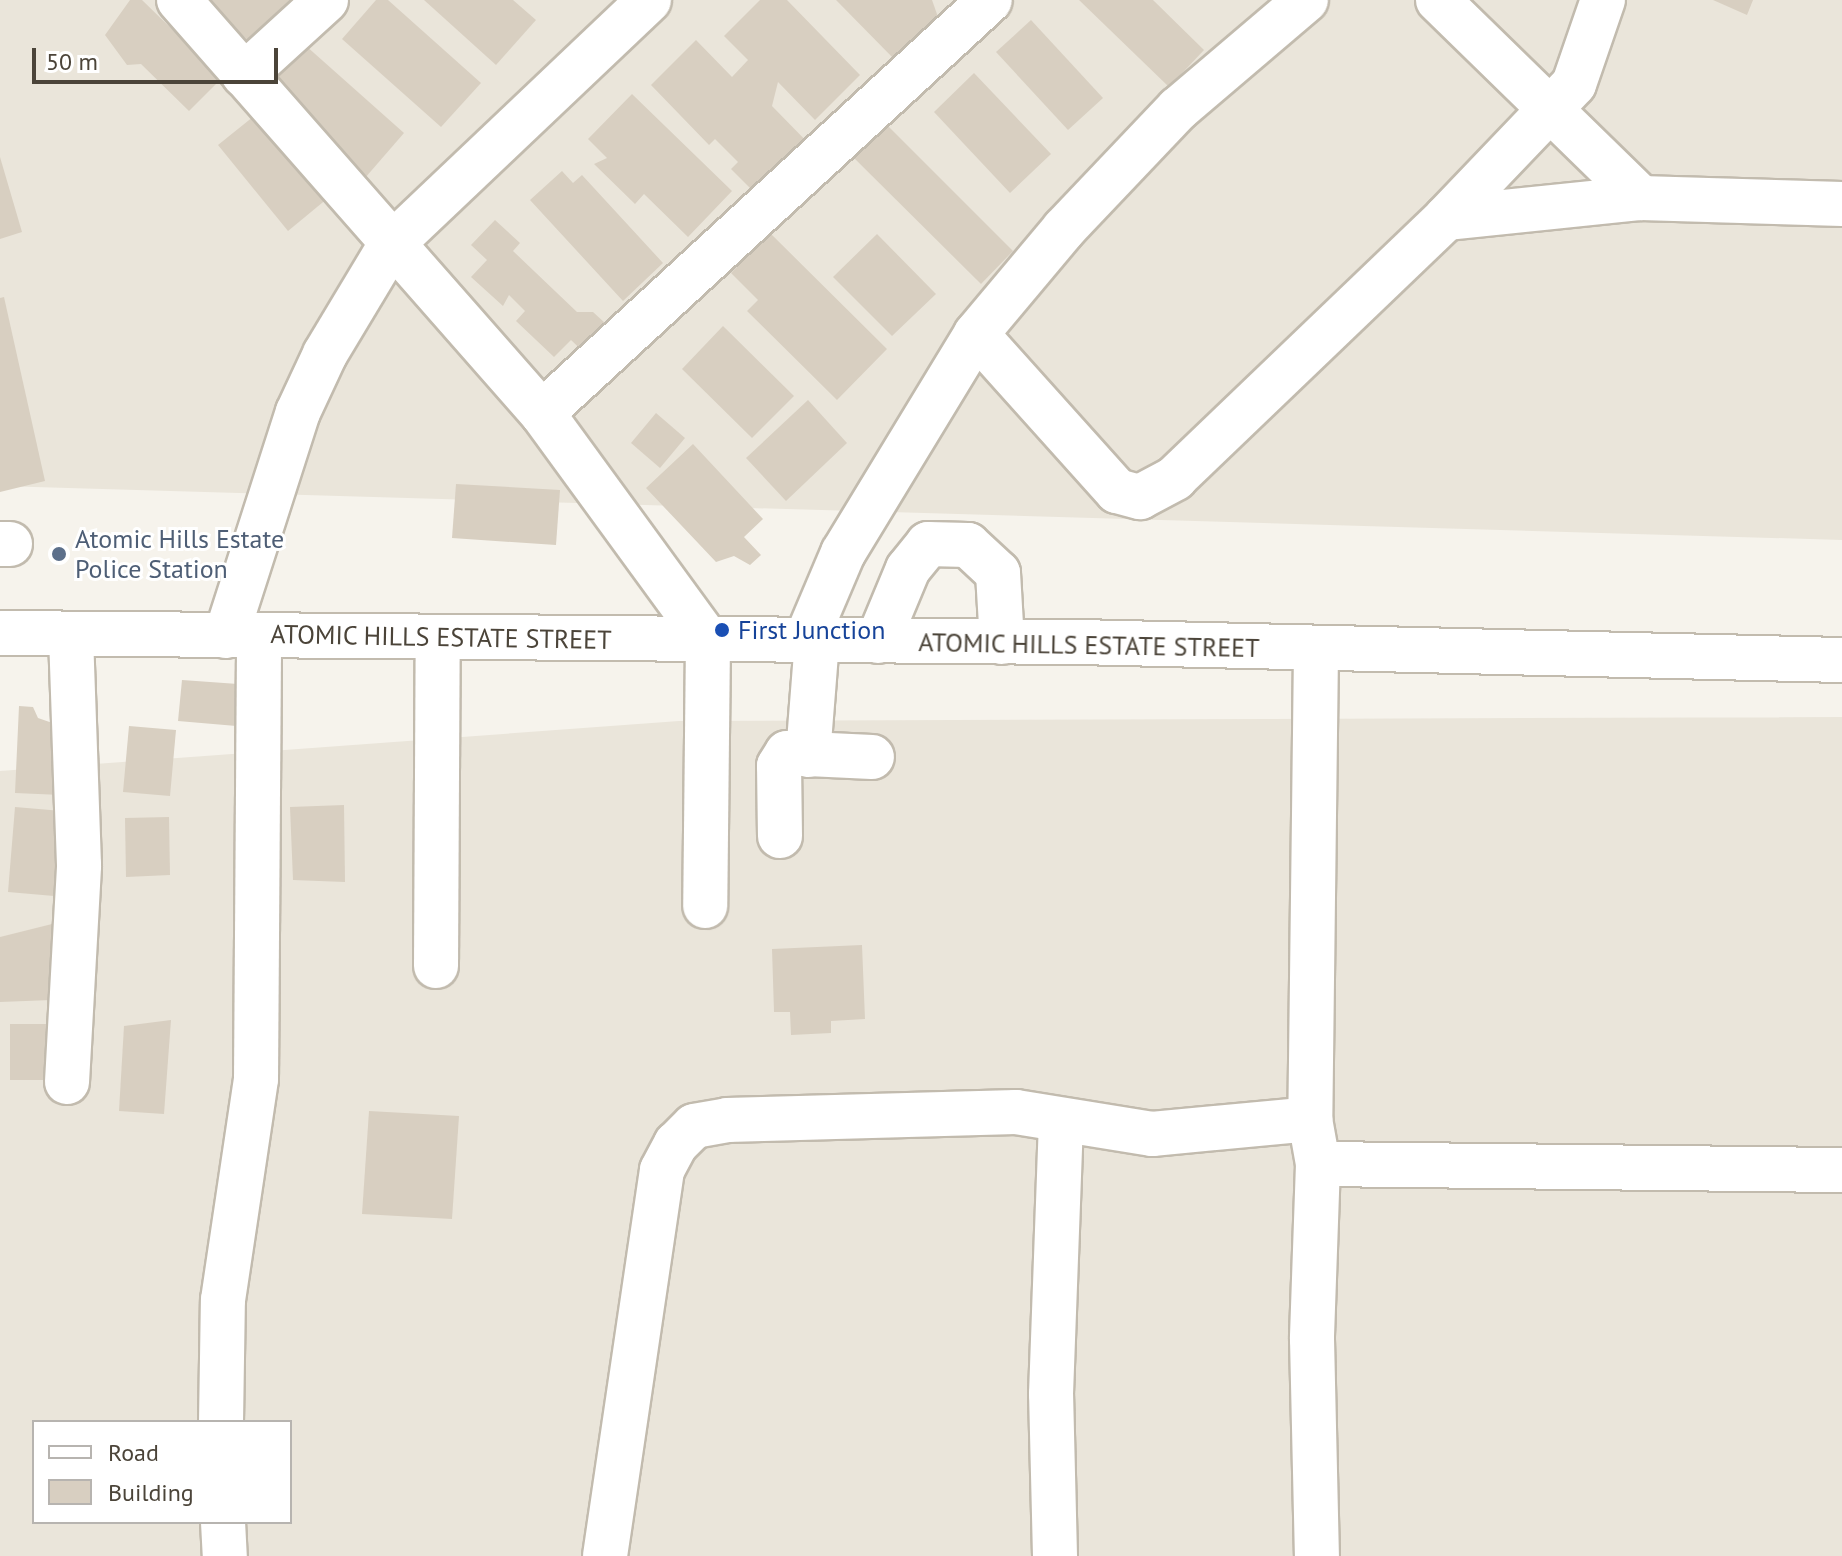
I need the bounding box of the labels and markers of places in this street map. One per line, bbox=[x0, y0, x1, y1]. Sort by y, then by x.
place label: Atomic Hills Estate Police Station bbox=[75, 523, 285, 584]
marker: Atomic Hills Estate Police Station bbox=[50, 545, 68, 563]
place label: First Junction bbox=[738, 614, 885, 646]
marker: First Junction bbox=[713, 621, 731, 639]

